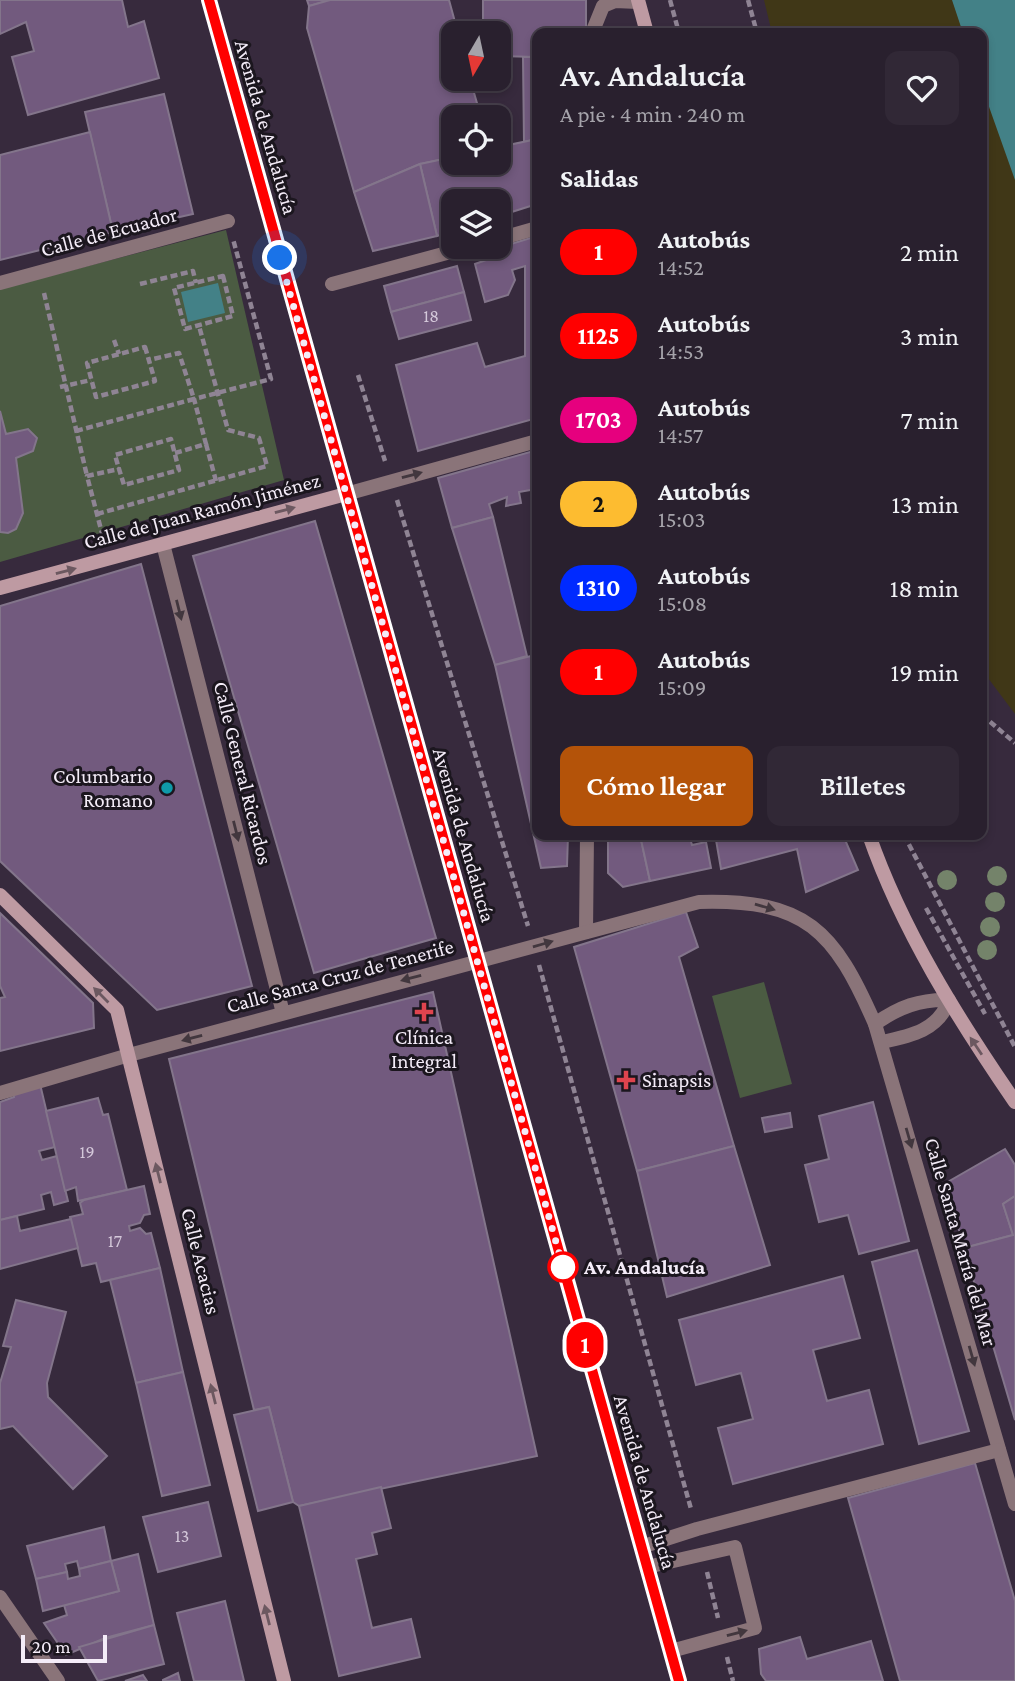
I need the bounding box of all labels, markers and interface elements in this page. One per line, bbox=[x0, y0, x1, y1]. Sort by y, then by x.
north arrow bbox=[441, 21, 511, 91]
map controls bbox=[441, 21, 511, 259]
street label: Avenida de Andalucía bbox=[230, 37, 302, 217]
button: heart bbox=[885, 51, 959, 125]
text: Av. Andalucía bbox=[560, 56, 746, 93]
text: A pie · 4 min · 240 m bbox=[560, 101, 745, 127]
button: locate bbox=[441, 105, 511, 175]
text: Salidas bbox=[560, 164, 638, 193]
button: layers bbox=[441, 189, 511, 259]
street label: Calle de Ecuador bbox=[38, 202, 180, 262]
text: Autobús bbox=[658, 225, 750, 254]
text: 1 bbox=[594, 238, 603, 265]
text: 2 min bbox=[900, 238, 959, 267]
your location bbox=[262, 240, 297, 275]
text: 14:52 bbox=[658, 254, 704, 280]
house number: 18 bbox=[423, 306, 439, 326]
text: Autobús bbox=[658, 309, 750, 338]
text: 1125 bbox=[578, 322, 619, 349]
text: 3 min bbox=[900, 322, 959, 351]
text: 14:53 bbox=[658, 338, 704, 364]
text: Autobús bbox=[658, 393, 750, 422]
text: 1703 bbox=[575, 406, 622, 433]
text: 7 min bbox=[900, 406, 959, 435]
text: 14:57 bbox=[658, 422, 703, 448]
street label: Calle de Juan Ramón Jiménez bbox=[81, 468, 323, 554]
one-way arrow bbox=[401, 469, 423, 480]
text: Autobús bbox=[658, 477, 750, 506]
text: 2 bbox=[592, 490, 605, 517]
text: 13 min bbox=[891, 490, 959, 519]
one-way arrow bbox=[275, 505, 296, 515]
text: 15:03 bbox=[658, 506, 705, 532]
text: Autobús bbox=[658, 561, 750, 590]
one-way arrow bbox=[56, 565, 77, 575]
text: 1310 bbox=[576, 574, 621, 601]
text: 18 min bbox=[890, 574, 959, 603]
text: 15:08 bbox=[658, 590, 707, 616]
one-way arrow bbox=[175, 600, 185, 621]
text: Autobús bbox=[658, 645, 750, 674]
text: 1 bbox=[594, 658, 603, 685]
text: 19 min bbox=[891, 658, 959, 687]
text: 15:09 bbox=[658, 674, 706, 700]
street label: Calle General Ricardos bbox=[209, 679, 277, 867]
street label: Avenida de Andalucía bbox=[428, 745, 500, 925]
button: Cómo llegar bbox=[560, 746, 753, 826]
button: Billetes bbox=[767, 746, 959, 826]
place label: Columbario Romano bbox=[53, 764, 153, 812]
marker: Columbario Romano bbox=[159, 780, 175, 796]
one-way arrow bbox=[231, 820, 242, 842]
one-way arrow bbox=[755, 902, 776, 912]
street label: Calle Santa Cruz de Tenerife bbox=[224, 934, 456, 1018]
one-way arrow bbox=[533, 938, 554, 948]
one-way arrow bbox=[400, 973, 422, 984]
one-way arrow bbox=[93, 987, 110, 1003]
marker: Clínica Integral bbox=[414, 1002, 434, 1022]
place label: Clínica Integral bbox=[391, 1025, 457, 1073]
one-way arrow bbox=[181, 1033, 202, 1043]
one-way arrow bbox=[970, 1036, 983, 1055]
place label: Sinapsis bbox=[642, 1068, 711, 1092]
marker: Sinapsis bbox=[616, 1070, 636, 1090]
one-way arrow bbox=[904, 1128, 914, 1149]
street label: Calle Santa María del Mar bbox=[920, 1135, 1002, 1349]
house number: 19 bbox=[79, 1142, 95, 1162]
one-way arrow bbox=[152, 1162, 163, 1184]
street label: Calle Acacias bbox=[176, 1205, 226, 1317]
house number: 17 bbox=[108, 1231, 122, 1251]
marker: Av. Andalucía bbox=[548, 1252, 578, 1282]
place label: Av. Andalucía bbox=[583, 1255, 706, 1279]
line badge: 1 bbox=[562, 1322, 608, 1368]
text: 1 bbox=[581, 1331, 589, 1358]
one-way arrow bbox=[968, 1346, 978, 1367]
one-way arrow bbox=[207, 1383, 218, 1405]
street label: Avenida de Andalucía bbox=[609, 1392, 681, 1572]
house number: 13 bbox=[175, 1526, 189, 1546]
one-way arrow bbox=[261, 1604, 272, 1626]
one-way arrow bbox=[726, 1627, 748, 1638]
scale bar bbox=[21, 1632, 107, 1664]
text: 20 m bbox=[32, 1636, 71, 1657]

